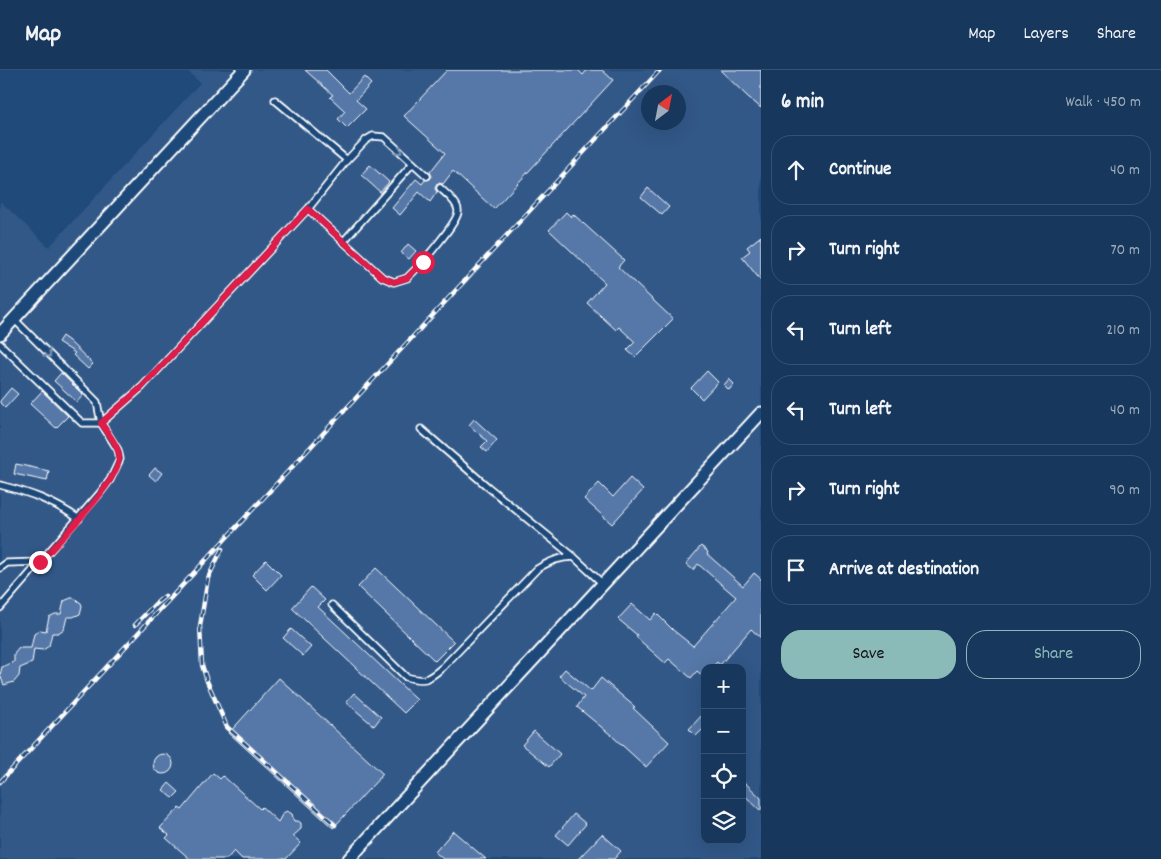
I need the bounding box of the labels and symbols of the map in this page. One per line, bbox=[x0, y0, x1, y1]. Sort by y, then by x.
north arrow bbox=[641, 85, 686, 130]
one-way arrow bbox=[393, 145, 402, 154]
route start bbox=[412, 251, 435, 274]
one-way arrow bbox=[43, 348, 52, 357]
route end bbox=[29, 551, 52, 574]

